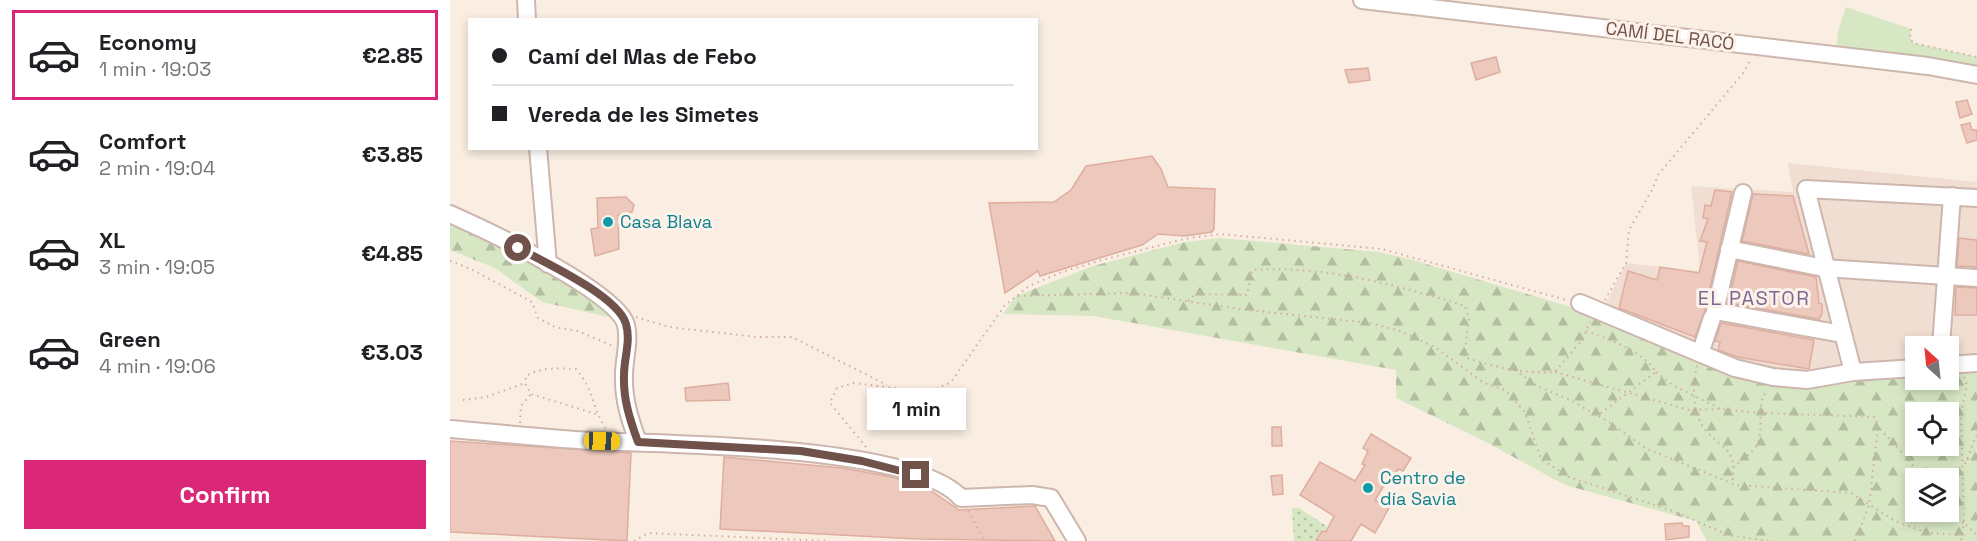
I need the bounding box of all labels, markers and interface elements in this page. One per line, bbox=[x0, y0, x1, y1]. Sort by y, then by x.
street label: CAMÍ DEL RACÓ bbox=[1604, 16, 1736, 55]
icon: car bbox=[27, 28, 81, 82]
text: Economy bbox=[99, 28, 197, 56]
text: €2.85 bbox=[362, 41, 423, 69]
text: Camí del Mas de Febo bbox=[528, 42, 757, 70]
text: 1 min · 19:03 bbox=[99, 56, 211, 82]
text: Vereda de les Simetes bbox=[528, 100, 759, 128]
icon: car bbox=[27, 127, 81, 181]
text: Comfort bbox=[99, 127, 187, 155]
text: €3.85 bbox=[362, 140, 423, 168]
text: 2 min · 19:04 bbox=[99, 155, 216, 181]
place label: Casa Blava bbox=[620, 210, 712, 233]
marker: Casa Blava bbox=[601, 215, 615, 229]
icon: car bbox=[27, 226, 81, 280]
text: XL bbox=[99, 226, 125, 254]
route start bbox=[504, 234, 531, 261]
text: €4.85 bbox=[361, 239, 423, 267]
text: 3 min · 19:05 bbox=[99, 254, 215, 280]
district label: EL PASTOR bbox=[1698, 285, 1810, 311]
icon: car bbox=[27, 325, 81, 379]
text: Green bbox=[99, 325, 161, 353]
north arrow bbox=[1905, 336, 1959, 390]
map controls bbox=[1905, 336, 1959, 522]
text: €3.03 bbox=[361, 338, 423, 366]
text: 4 min · 19:06 bbox=[99, 353, 216, 379]
callout: 1 min bbox=[866, 388, 966, 430]
text: 1 min bbox=[892, 396, 941, 422]
button: locate bbox=[1905, 402, 1959, 456]
car bbox=[584, 431, 620, 451]
button: Confirm bbox=[24, 460, 426, 529]
route end bbox=[902, 461, 929, 488]
place label: Centro de día Savia bbox=[1380, 466, 1466, 510]
button: layers bbox=[1905, 468, 1959, 522]
marker: Centro de día Savia bbox=[1361, 481, 1375, 495]

